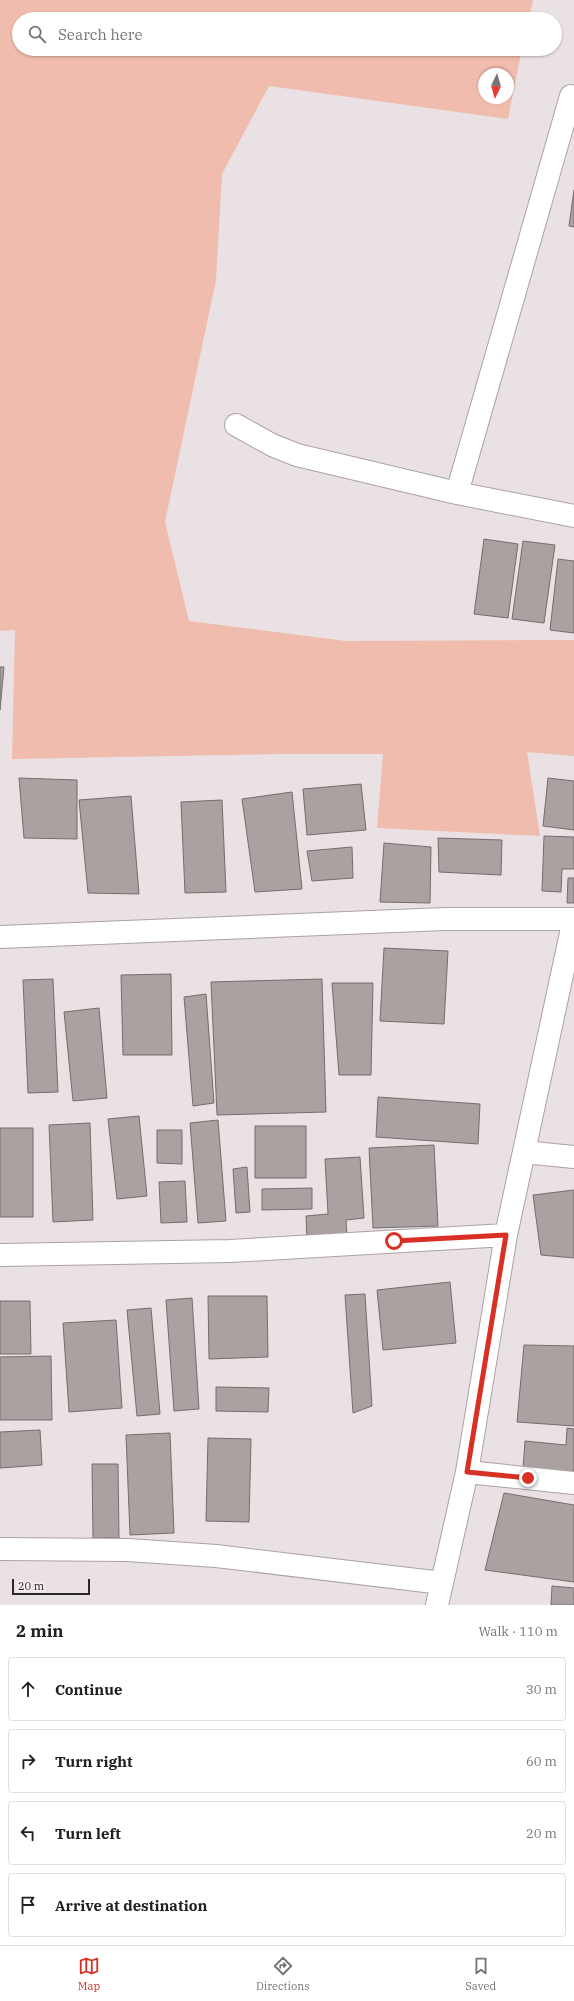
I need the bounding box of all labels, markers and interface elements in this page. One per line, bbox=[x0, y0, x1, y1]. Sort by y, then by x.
search box bbox=[12, 12, 562, 56]
icon: search bbox=[26, 23, 48, 45]
text: Search here bbox=[58, 25, 143, 44]
north arrow bbox=[478, 68, 514, 104]
route start bbox=[385, 1232, 403, 1250]
route end bbox=[519, 1469, 537, 1487]
scale bar bbox=[12, 1577, 90, 1596]
text: 20 m bbox=[18, 1579, 44, 1593]
text: 2 min bbox=[16, 1620, 64, 1642]
text: Walk · 110 m bbox=[479, 1623, 558, 1640]
icon: ahead bbox=[17, 1678, 39, 1700]
text: Continue bbox=[55, 1680, 122, 1699]
text: 30 m bbox=[526, 1681, 557, 1698]
icon: right bbox=[17, 1750, 39, 1772]
text: Turn right bbox=[55, 1752, 133, 1771]
text: 60 m bbox=[526, 1753, 557, 1770]
icon: left bbox=[17, 1822, 39, 1844]
text: Turn left bbox=[55, 1824, 121, 1843]
text: 20 m bbox=[526, 1825, 557, 1842]
icon: arrive bbox=[17, 1894, 39, 1916]
text: Arrive at destination bbox=[55, 1896, 207, 1915]
tab: Map bbox=[78, 1955, 100, 1993]
tab: Directions bbox=[256, 1955, 310, 1993]
tab: Saved bbox=[465, 1955, 496, 1993]

